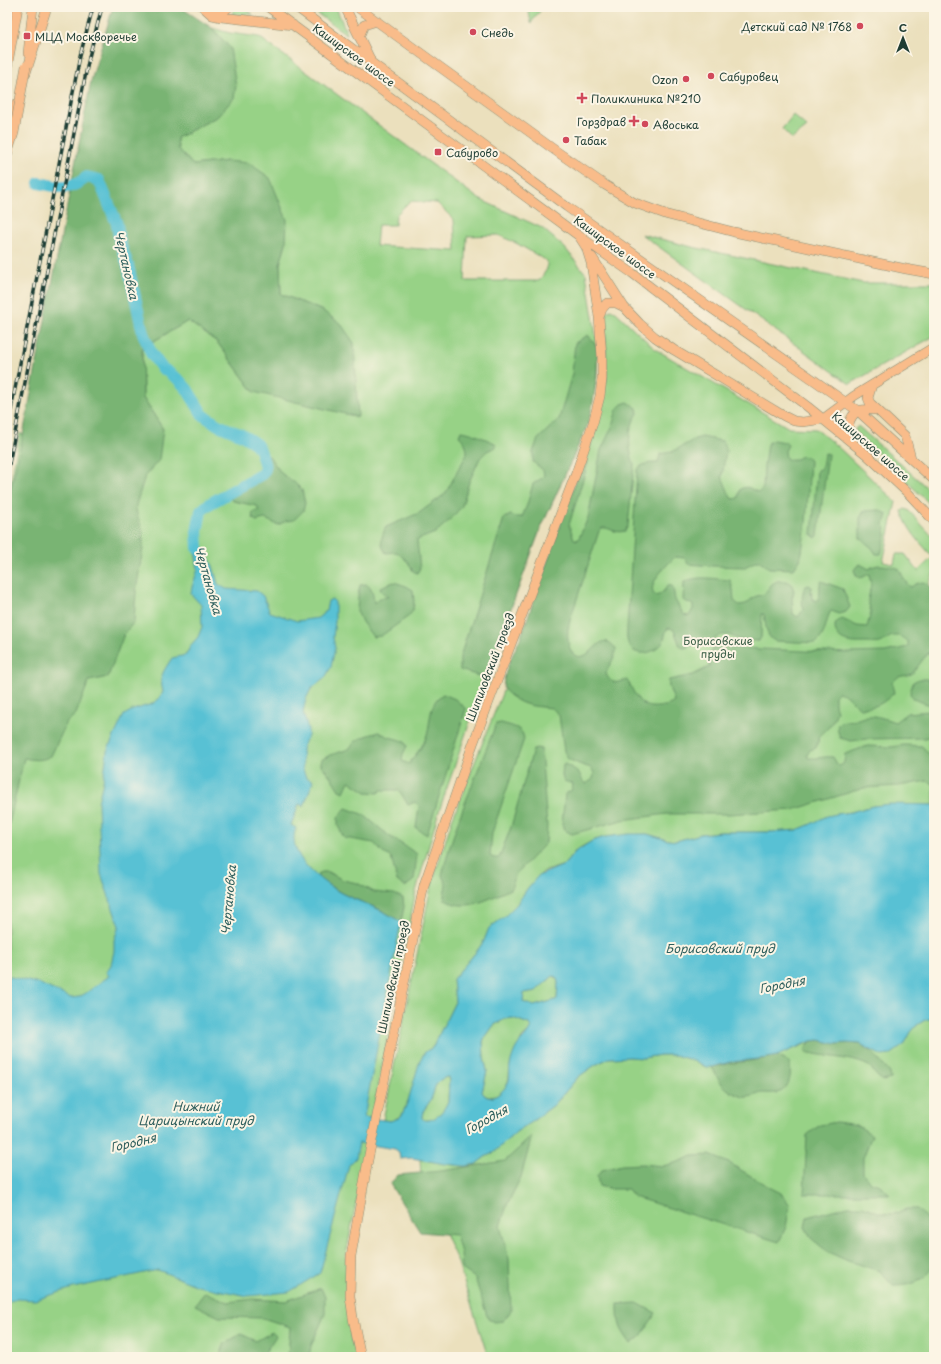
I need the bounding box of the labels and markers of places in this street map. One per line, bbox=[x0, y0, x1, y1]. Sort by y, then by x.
place label: Детский сад № 1768 bbox=[741, 18, 852, 35]
marker: Детский сад № 1768 bbox=[855, 21, 865, 31]
place label: Снедь bbox=[481, 24, 514, 41]
marker: Снедь bbox=[468, 27, 478, 37]
place label: МЦД Москворечье bbox=[35, 28, 137, 45]
marker: МЦД Москворечье bbox=[22, 31, 32, 41]
place label: Сабуровец bbox=[719, 68, 778, 85]
place label: Ozon bbox=[652, 71, 678, 88]
marker: Сабуровец bbox=[706, 71, 716, 81]
marker: Ozon bbox=[681, 74, 691, 84]
place label: Поликлиника №210 bbox=[591, 90, 701, 107]
marker: Поликлиника №210 bbox=[576, 92, 588, 104]
place label: Горздрав bbox=[577, 113, 626, 130]
marker: Горздрав bbox=[629, 116, 639, 126]
place label: Авоська bbox=[653, 116, 699, 133]
marker: Авоська bbox=[640, 119, 650, 129]
place label: Табак bbox=[574, 132, 607, 149]
marker: Табак bbox=[561, 135, 571, 145]
place label: Сабурово bbox=[446, 144, 498, 161]
marker: Сабурово bbox=[433, 147, 443, 157]

